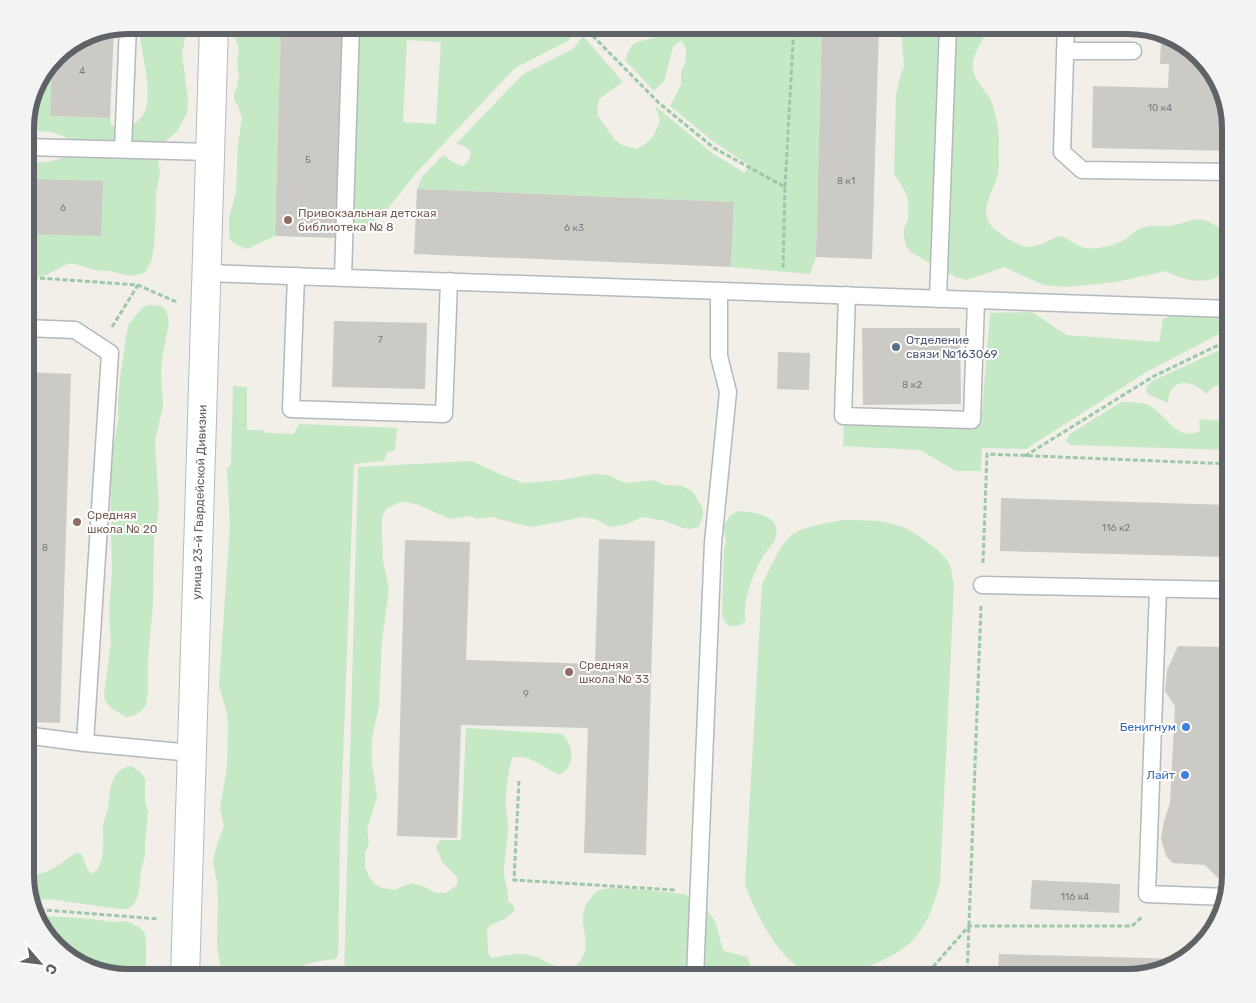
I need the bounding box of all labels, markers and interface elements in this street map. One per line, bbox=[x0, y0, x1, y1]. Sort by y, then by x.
house number: 4 bbox=[79, 65, 85, 77]
house number: 10 к4 bbox=[1148, 102, 1172, 114]
house number: 5 bbox=[305, 154, 311, 166]
house number: 8 к1 bbox=[837, 175, 855, 187]
house number: 6 bbox=[60, 202, 66, 214]
place label: Привокзальная детская библиотека № 8 bbox=[298, 206, 437, 234]
marker: Привокзальная детская библиотека № 8 bbox=[282, 214, 294, 226]
house number: 6 к3 bbox=[564, 222, 584, 234]
place label: Отделение связи №163069 bbox=[906, 333, 998, 361]
house number: 7 bbox=[377, 334, 383, 346]
marker: Отделение связи №163069 bbox=[890, 341, 902, 353]
house number: 8 к2 bbox=[902, 379, 922, 391]
street label: улица 23-й Гвардейской Дивизии bbox=[190, 404, 209, 600]
place label: Средняя школа № 20 bbox=[87, 508, 157, 536]
marker: Средняя школа № 20 bbox=[71, 516, 83, 528]
house number: 116 к2 bbox=[1102, 522, 1130, 534]
house number: 8 bbox=[42, 542, 48, 554]
place label: Средняя школа № 33 bbox=[579, 658, 649, 686]
marker: Средняя школа № 33 bbox=[563, 666, 575, 678]
house number: 9 bbox=[523, 688, 529, 700]
place label: Бенигнум bbox=[1120, 720, 1176, 734]
marker: Бенигнум bbox=[1180, 721, 1192, 733]
place label: Лайт bbox=[1146, 768, 1175, 782]
marker: Лайт bbox=[1179, 769, 1191, 781]
house number: 116 к4 bbox=[1061, 891, 1089, 903]
north arrow bbox=[15, 938, 65, 988]
text: С bbox=[41, 961, 61, 977]

